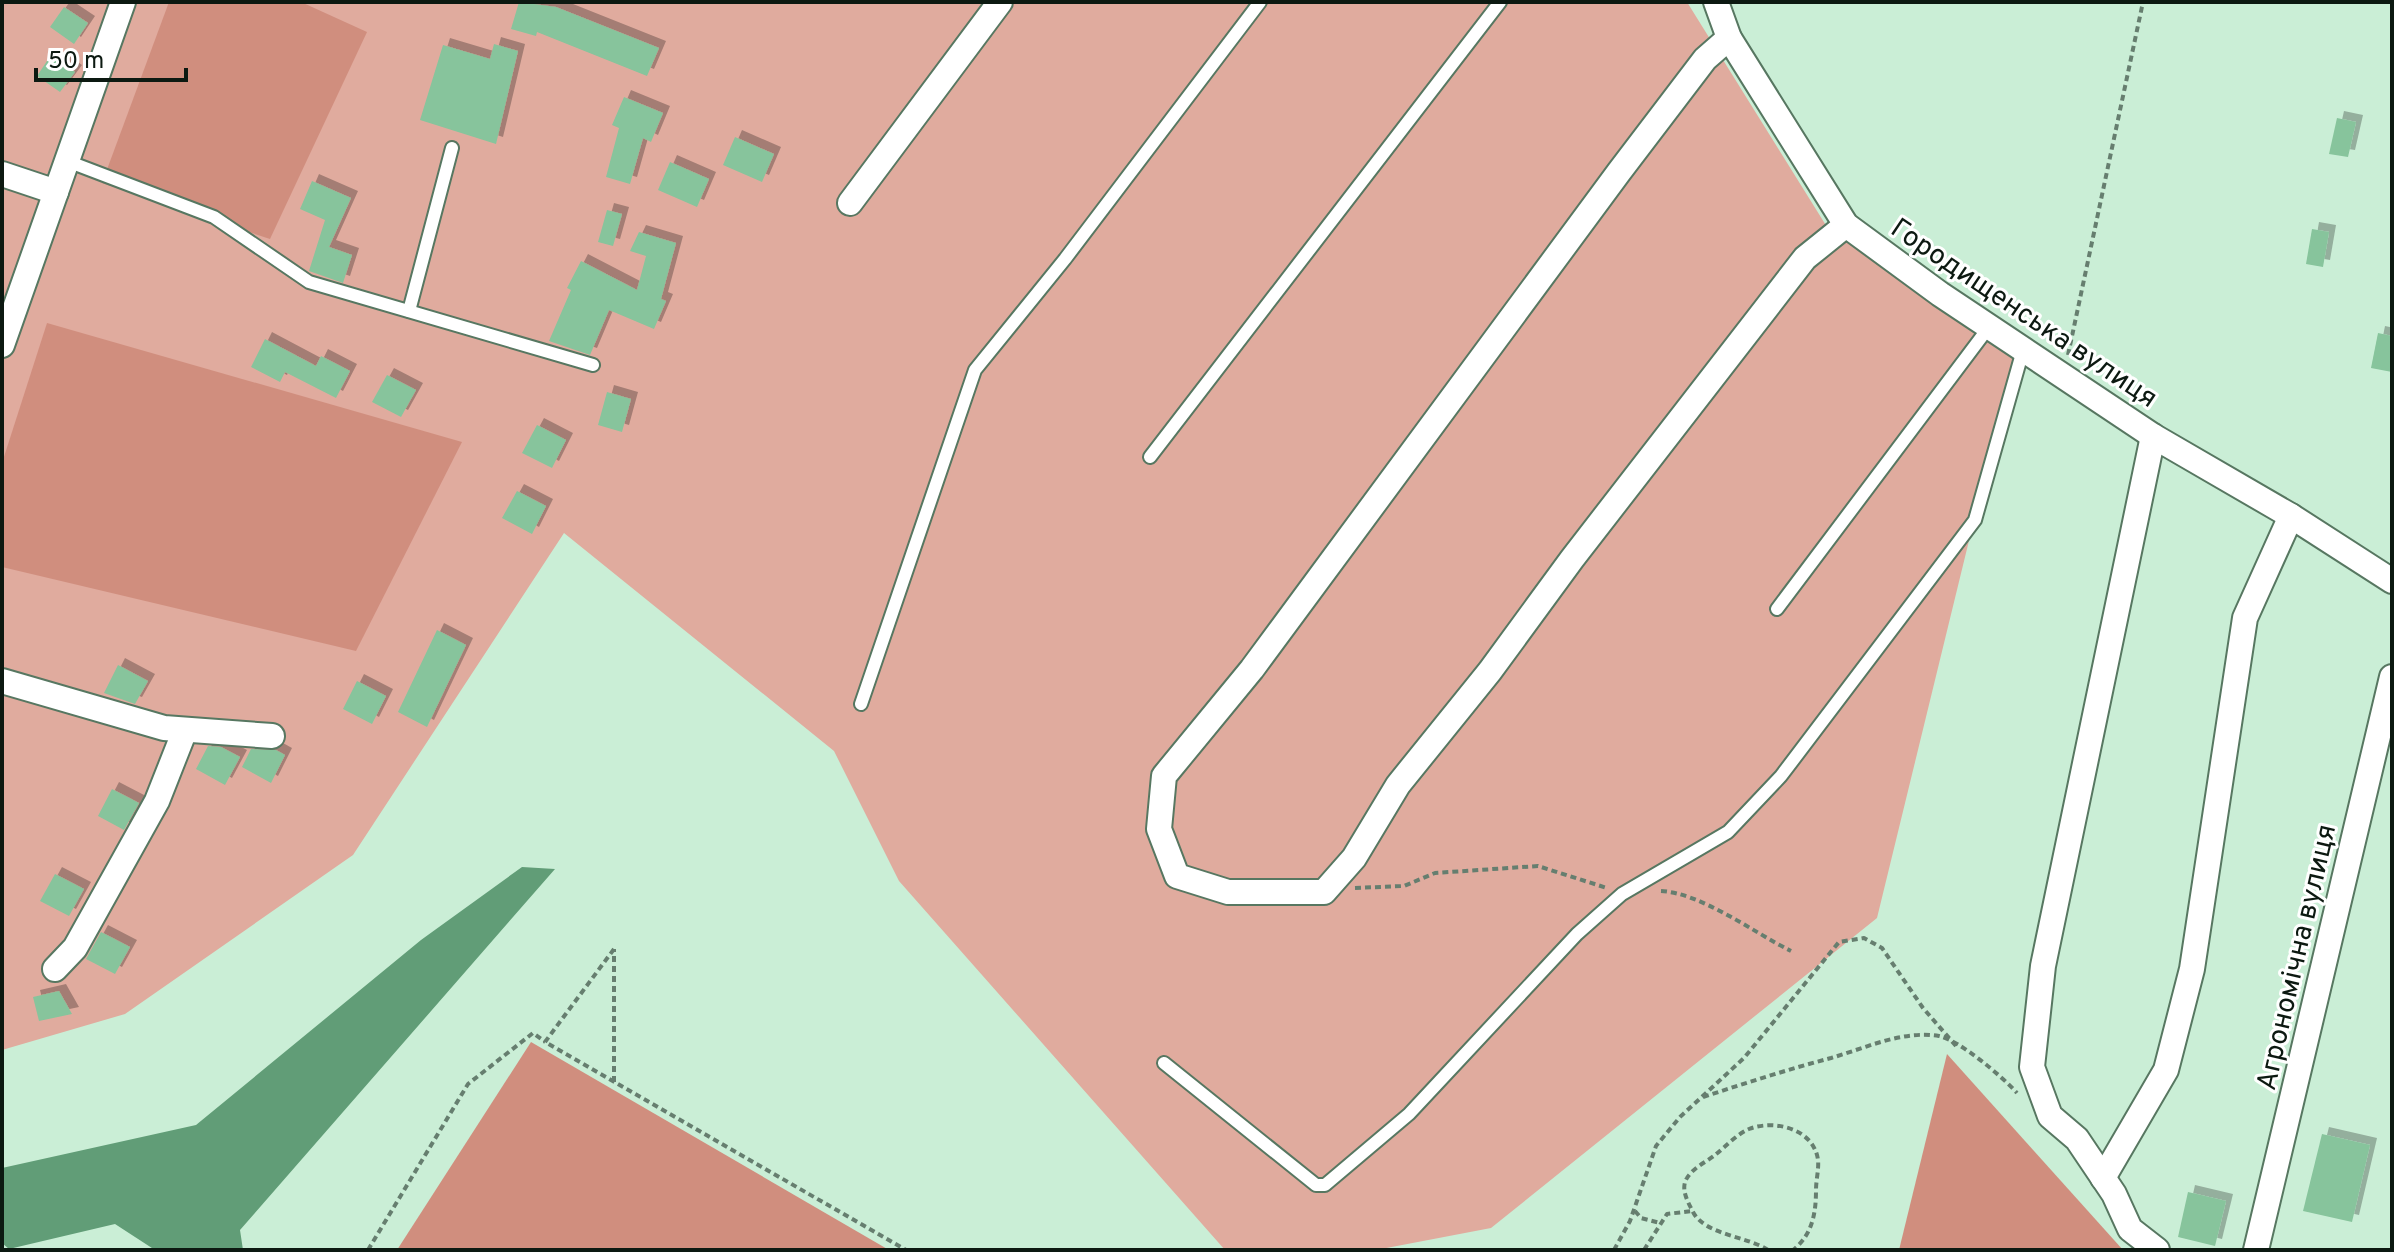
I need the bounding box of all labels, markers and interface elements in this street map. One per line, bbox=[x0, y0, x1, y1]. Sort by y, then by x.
scale bar bbox=[36, 32, 186, 82]
text: 50 m bbox=[48, 47, 104, 77]
street label: Городищенська вулиця bbox=[1883, 212, 2164, 417]
street label: Агрономічна вулиця bbox=[2250, 821, 2346, 1094]

